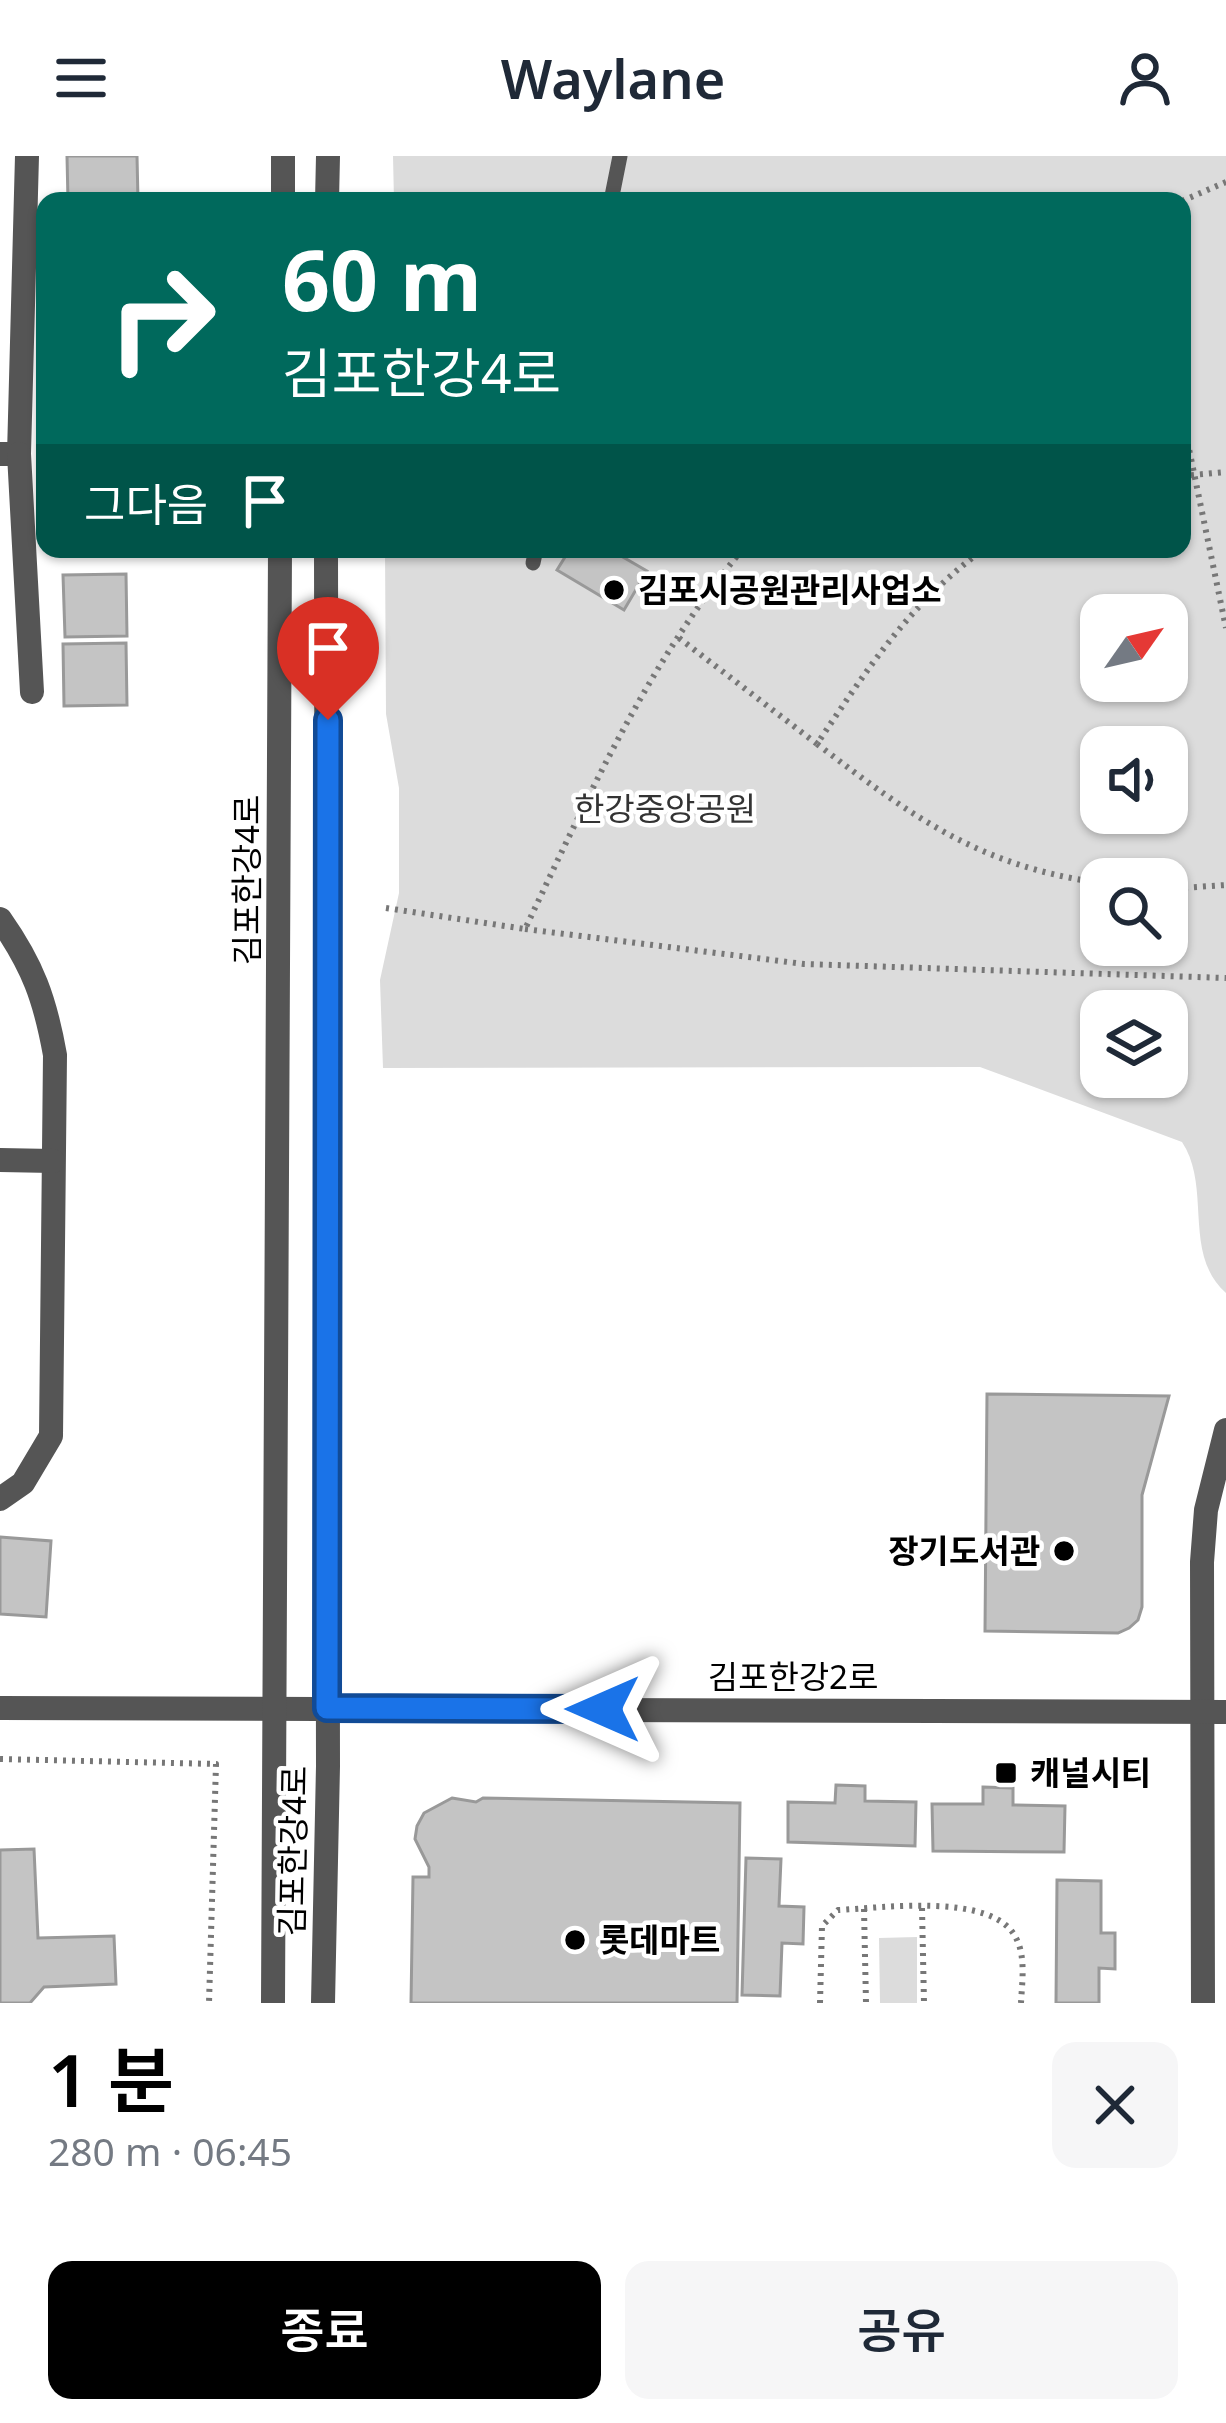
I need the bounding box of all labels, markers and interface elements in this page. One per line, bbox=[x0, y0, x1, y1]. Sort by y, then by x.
text: Waylane bbox=[501, 41, 725, 115]
icon: menu bbox=[48, 45, 114, 111]
icon: person bbox=[1112, 45, 1178, 111]
text: 60 m bbox=[282, 221, 482, 336]
icon: right bbox=[84, 240, 240, 396]
text: 김포한강4로 bbox=[282, 335, 561, 409]
icon: arrive bbox=[232, 468, 298, 534]
text: 그다음 bbox=[84, 473, 208, 534]
place label: 김포시공원관리사업소 bbox=[638, 567, 942, 612]
marker: 김포시공원관리사업소 bbox=[601, 577, 627, 603]
north arrow bbox=[1080, 594, 1188, 702]
map controls bbox=[1080, 594, 1188, 1098]
pin bbox=[277, 597, 379, 720]
icon: arrive bbox=[295, 615, 361, 681]
button: sound bbox=[1080, 726, 1188, 834]
park label: 한강중앙공원 bbox=[574, 786, 756, 831]
street label: 김포한강4로 bbox=[224, 795, 269, 965]
button: search bbox=[1080, 858, 1188, 966]
button: layers bbox=[1080, 990, 1188, 1098]
place label: 장기도서관 bbox=[888, 1528, 1040, 1573]
marker: 장기도서관 bbox=[1051, 1538, 1077, 1564]
position arrow bbox=[540, 1646, 666, 1772]
street label: 김포한강2로 bbox=[708, 1654, 878, 1699]
place label: 캐널시티 bbox=[1030, 1750, 1151, 1795]
marker: 캐널시티 bbox=[993, 1760, 1019, 1786]
street label: 김포한강4로 bbox=[269, 1765, 316, 1937]
place label: 롯데마트 bbox=[599, 1917, 720, 1962]
marker: 롯데마트 bbox=[562, 1927, 588, 1953]
text: 1 분 bbox=[48, 2030, 174, 2128]
button: close bbox=[1052, 2042, 1178, 2168]
text: 280 m · 06:45 bbox=[48, 2124, 292, 2177]
button: 종료 bbox=[48, 2261, 601, 2399]
button: 공유 bbox=[625, 2261, 1178, 2399]

